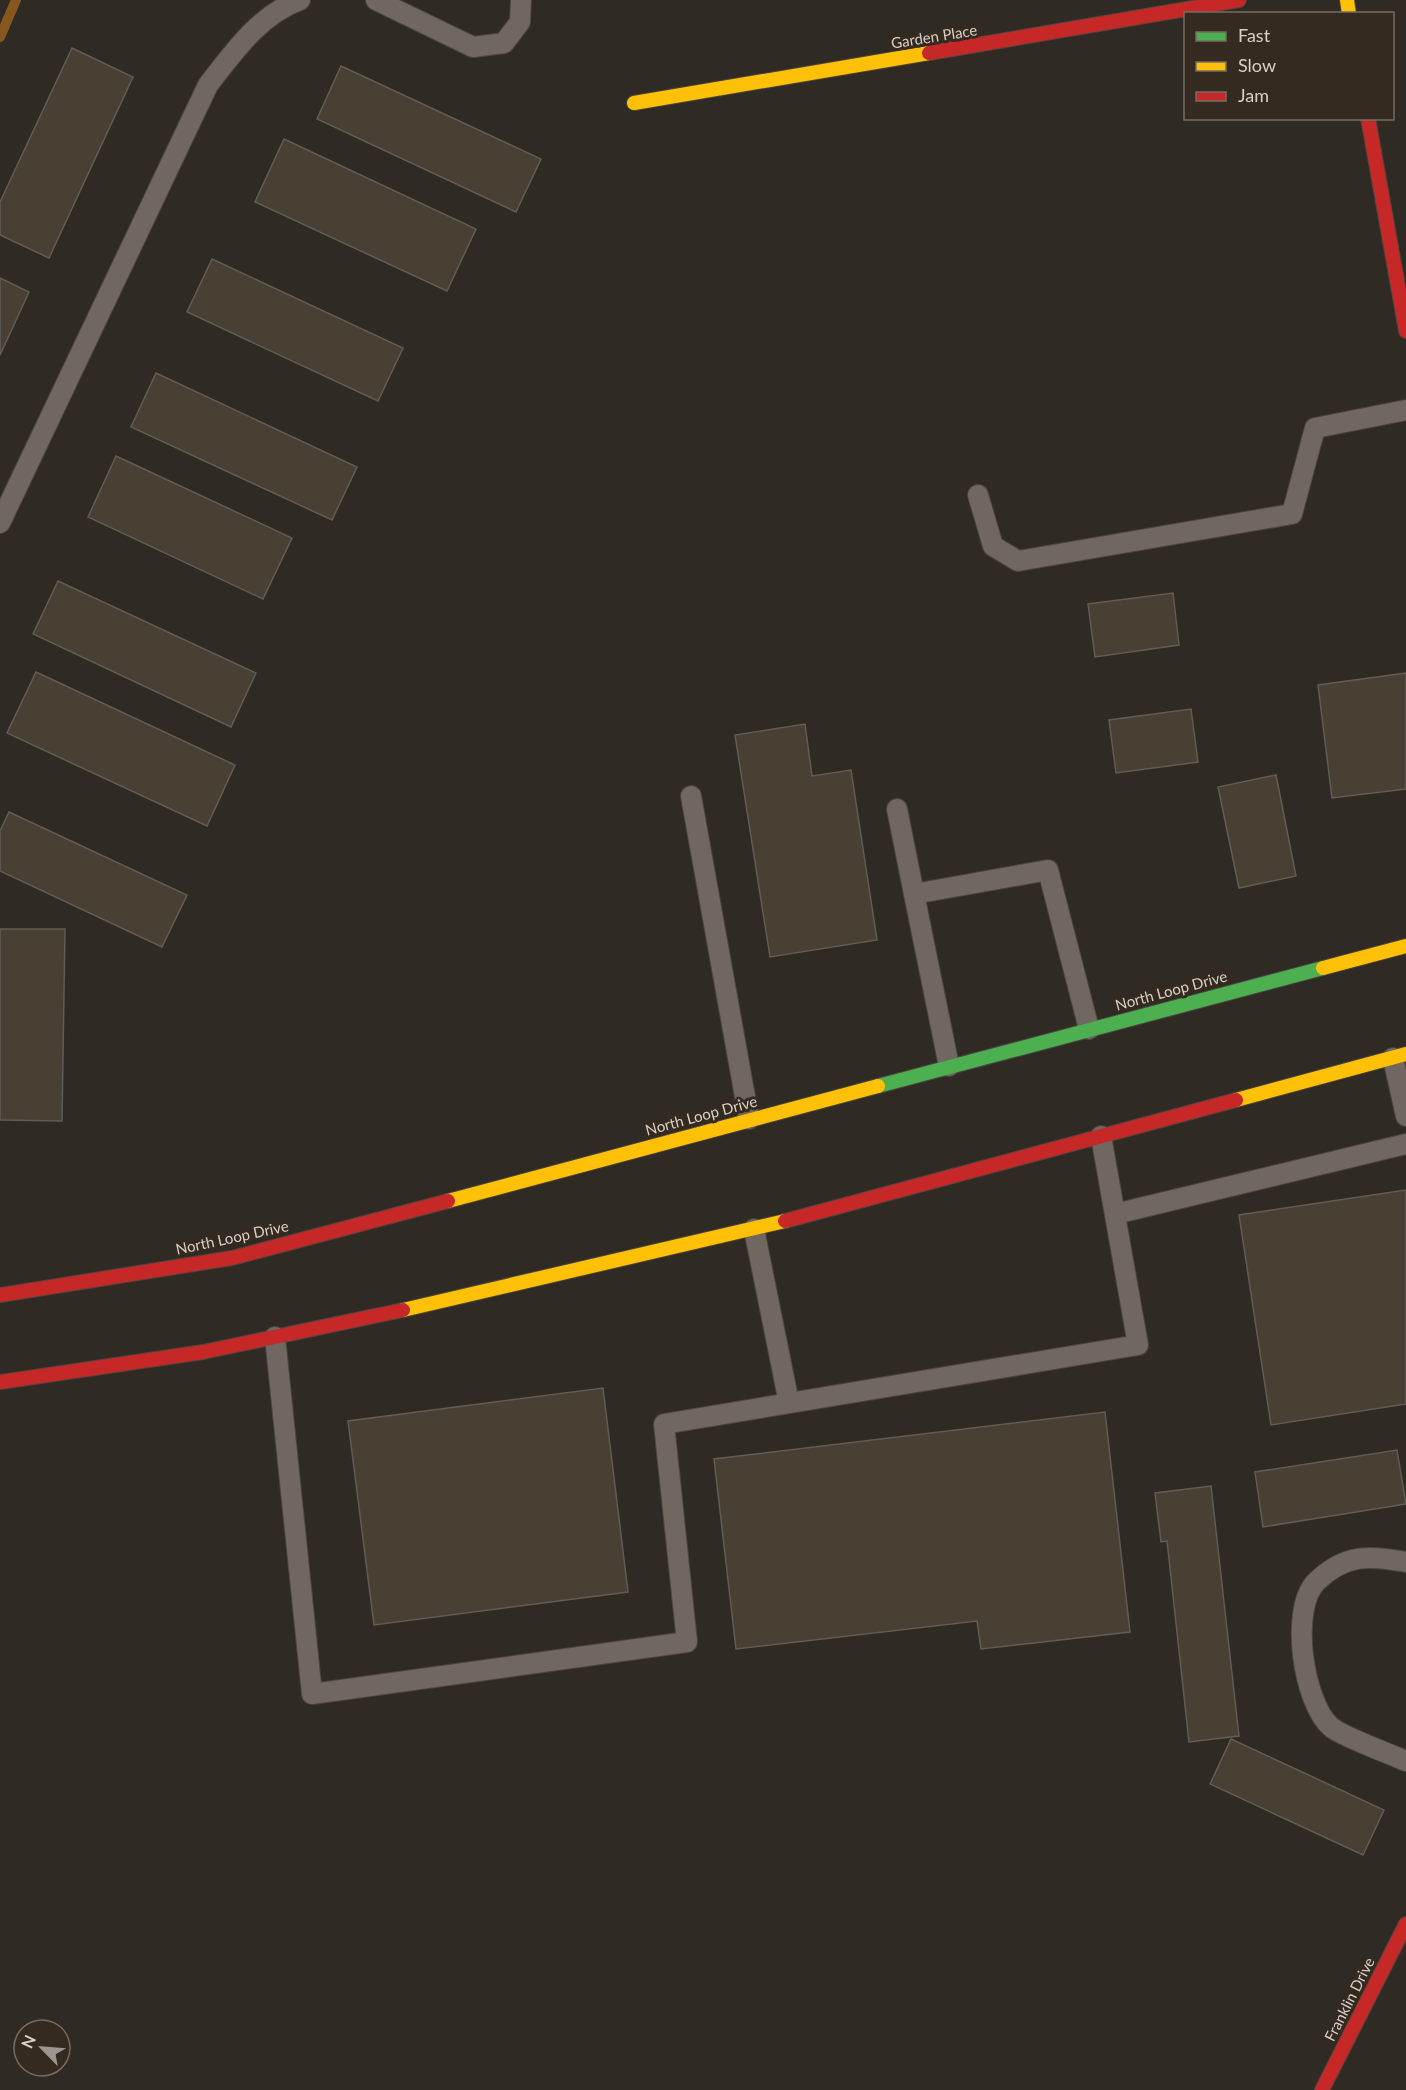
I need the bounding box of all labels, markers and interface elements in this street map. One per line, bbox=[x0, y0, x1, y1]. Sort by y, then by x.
legend bbox=[1184, 12, 1394, 120]
street label: Garden Place bbox=[890, 20, 978, 52]
text: Fast bbox=[1238, 24, 1271, 46]
text: Slow bbox=[1238, 54, 1276, 76]
text: Jam bbox=[1238, 84, 1269, 106]
street label: North Loop Drive bbox=[1113, 966, 1229, 1014]
street label: North Loop Drive bbox=[643, 1091, 759, 1139]
street label: North Loop Drive bbox=[174, 1216, 290, 1258]
street label: Franklin Drive bbox=[1320, 1954, 1378, 2044]
north arrow bbox=[12, 2018, 72, 2078]
text: N bbox=[17, 2032, 39, 2051]

